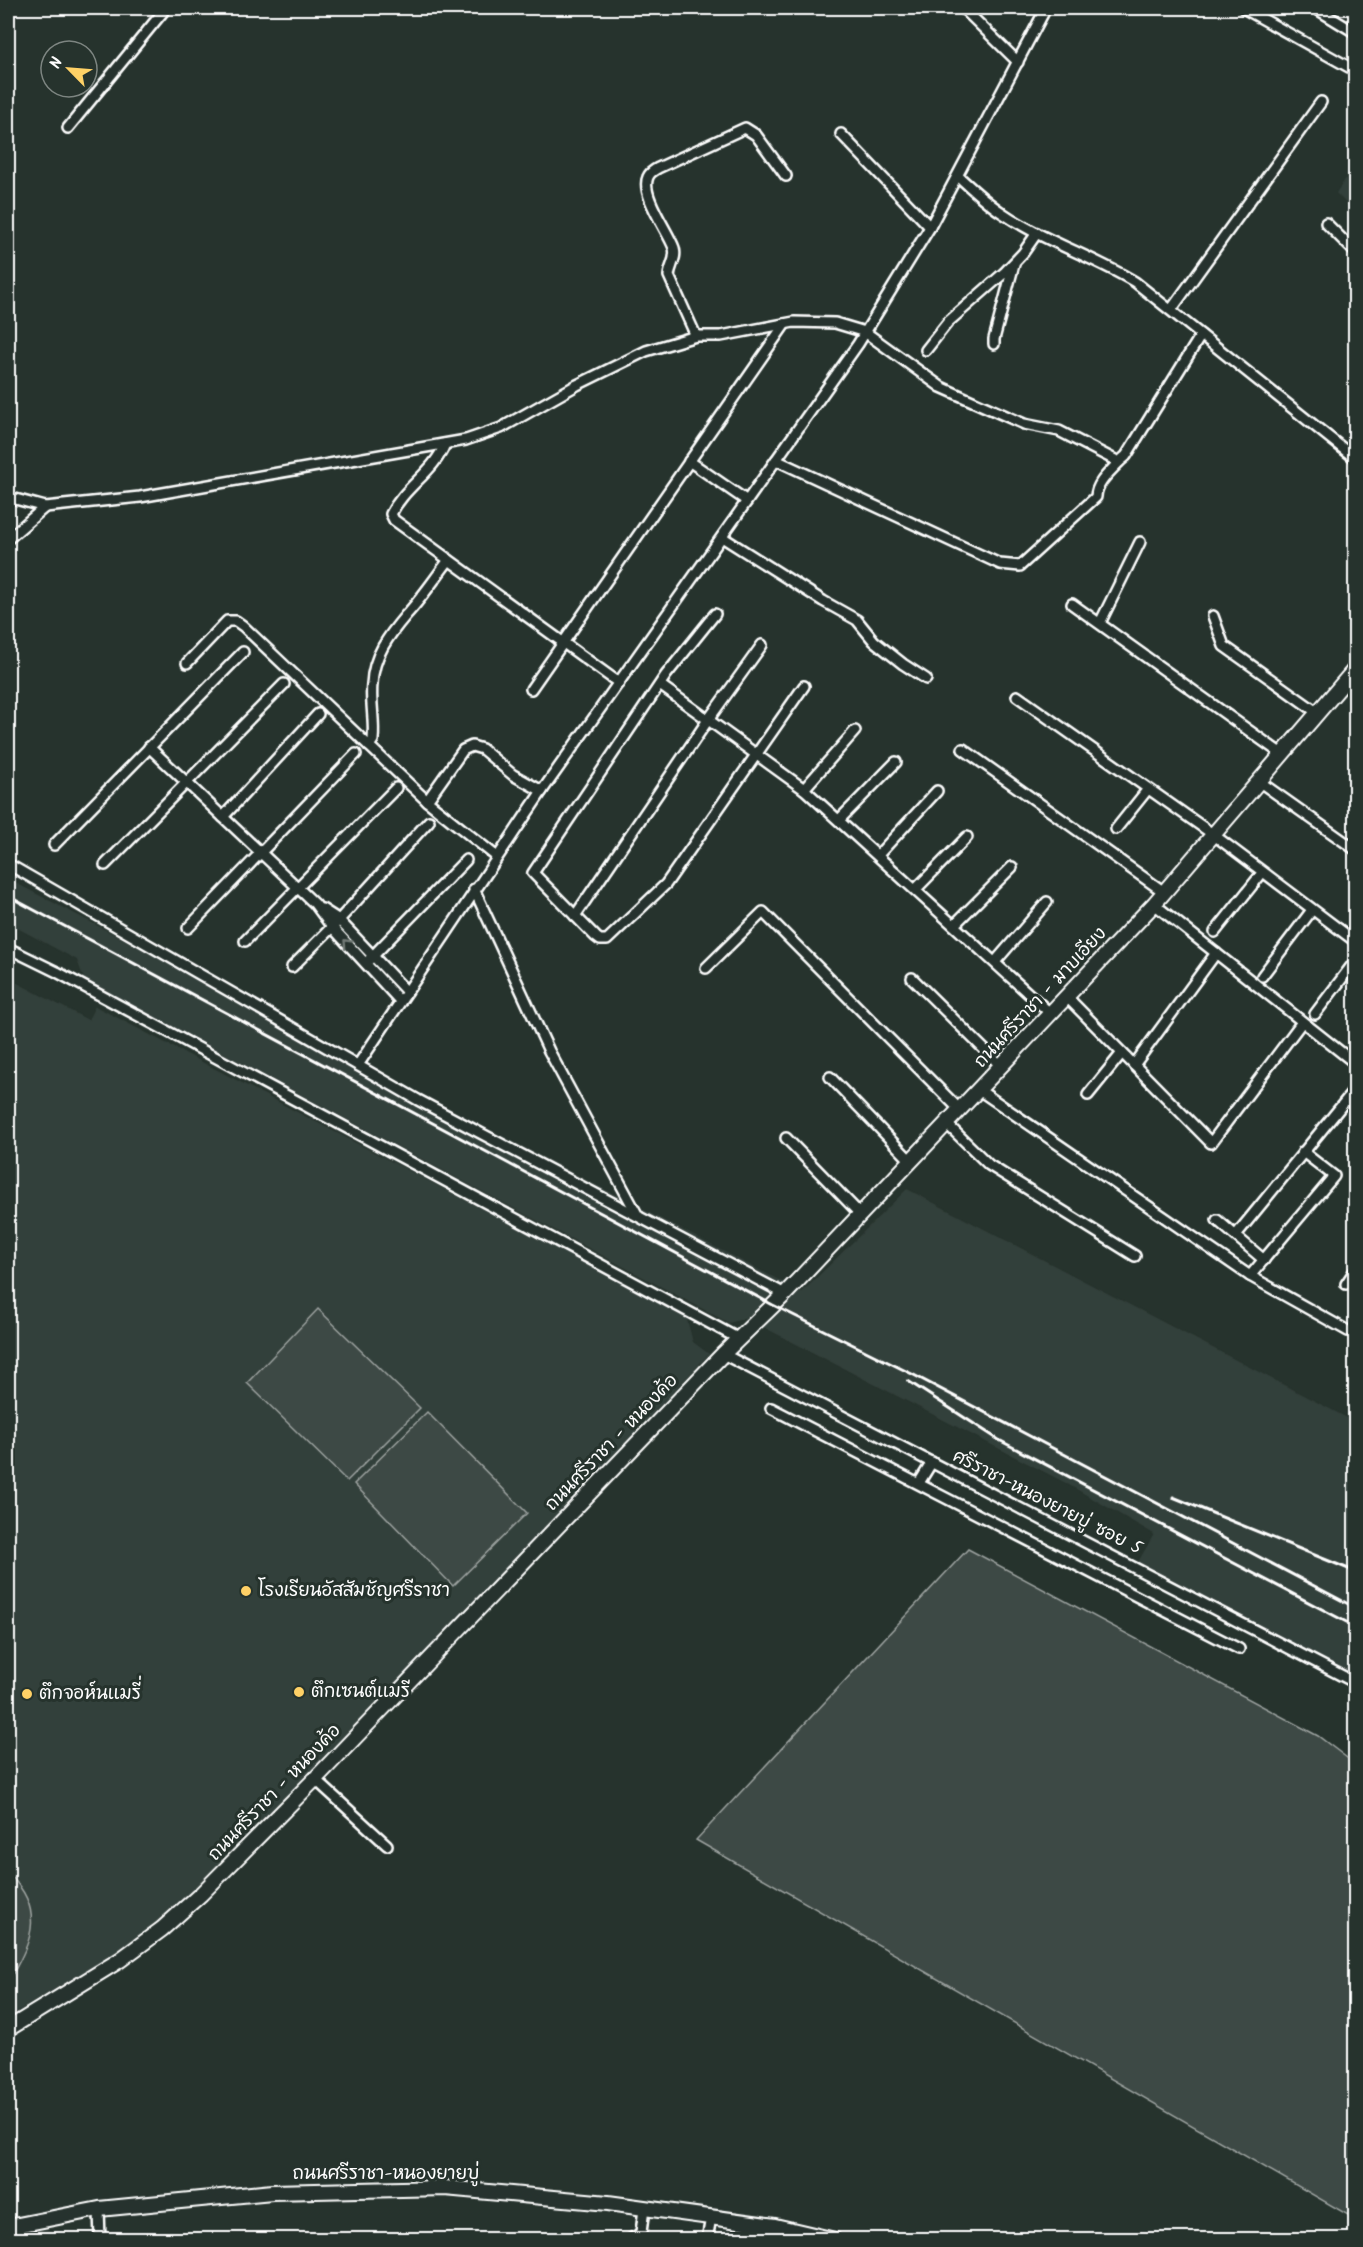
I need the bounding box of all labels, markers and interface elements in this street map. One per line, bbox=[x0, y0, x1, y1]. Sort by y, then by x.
north arrow bbox=[39, 39, 99, 99]
text: N bbox=[43, 53, 70, 73]
street label: ถนนศรีราชา - มาบเอียง bbox=[968, 921, 1114, 1075]
one-way arrow bbox=[343, 939, 354, 950]
street label: ถนนศรีราชา - หนองค้อ bbox=[539, 1368, 685, 1518]
street label: ศรีราชา-หนองยายบู่ ซอย 5 bbox=[947, 1443, 1148, 1564]
place label: โรงเรียนอัสสัมชัญศรีราชา bbox=[258, 1577, 450, 1606]
marker: โรงเรียนอัสสัมชัญศรีราชา bbox=[239, 1584, 253, 1598]
place label: ตึกจอห์นแมรี่ bbox=[39, 1675, 141, 1709]
place label: ตึกเซนต์แมรี bbox=[311, 1678, 410, 1707]
marker: ตึกเซนต์แมรี bbox=[292, 1685, 306, 1699]
marker: ตึกจอห์นแมรี่ bbox=[20, 1687, 34, 1701]
street label: ถนนศรีราชา - หนองค้อ bbox=[202, 1718, 348, 1868]
street label: ถนนศรีราชา-หนองยายบู่ bbox=[293, 2160, 479, 2189]

